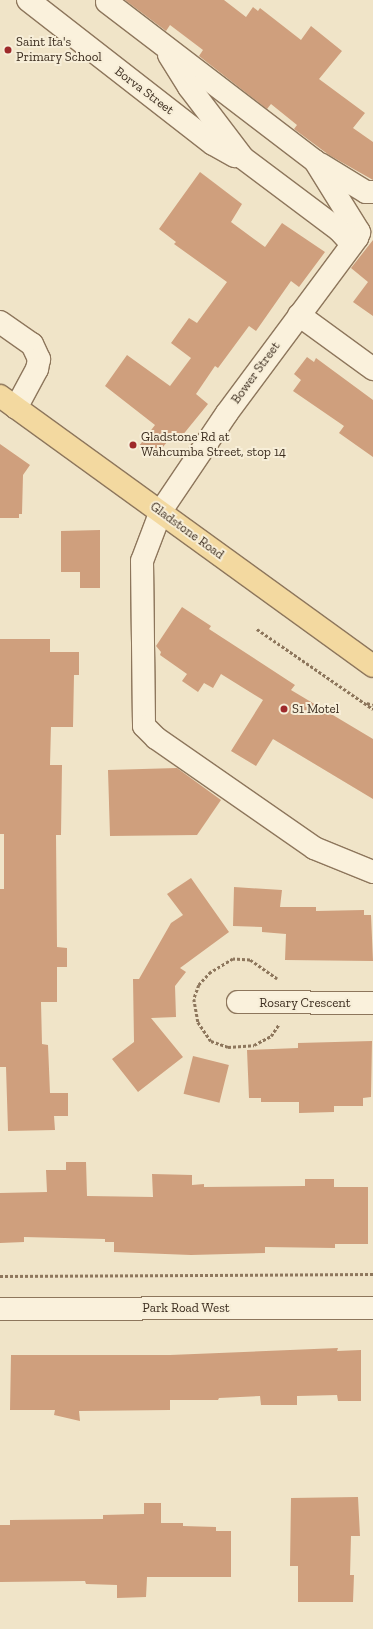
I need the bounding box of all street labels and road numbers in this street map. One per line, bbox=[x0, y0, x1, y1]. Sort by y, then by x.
street label: Borva Street bbox=[111, 64, 177, 118]
street label: Bower Street bbox=[228, 339, 284, 407]
street label: Gladstone Road bbox=[147, 499, 227, 563]
street label: Rosary Crescent bbox=[259, 995, 351, 1011]
street label: Park Road West bbox=[142, 1300, 230, 1316]

